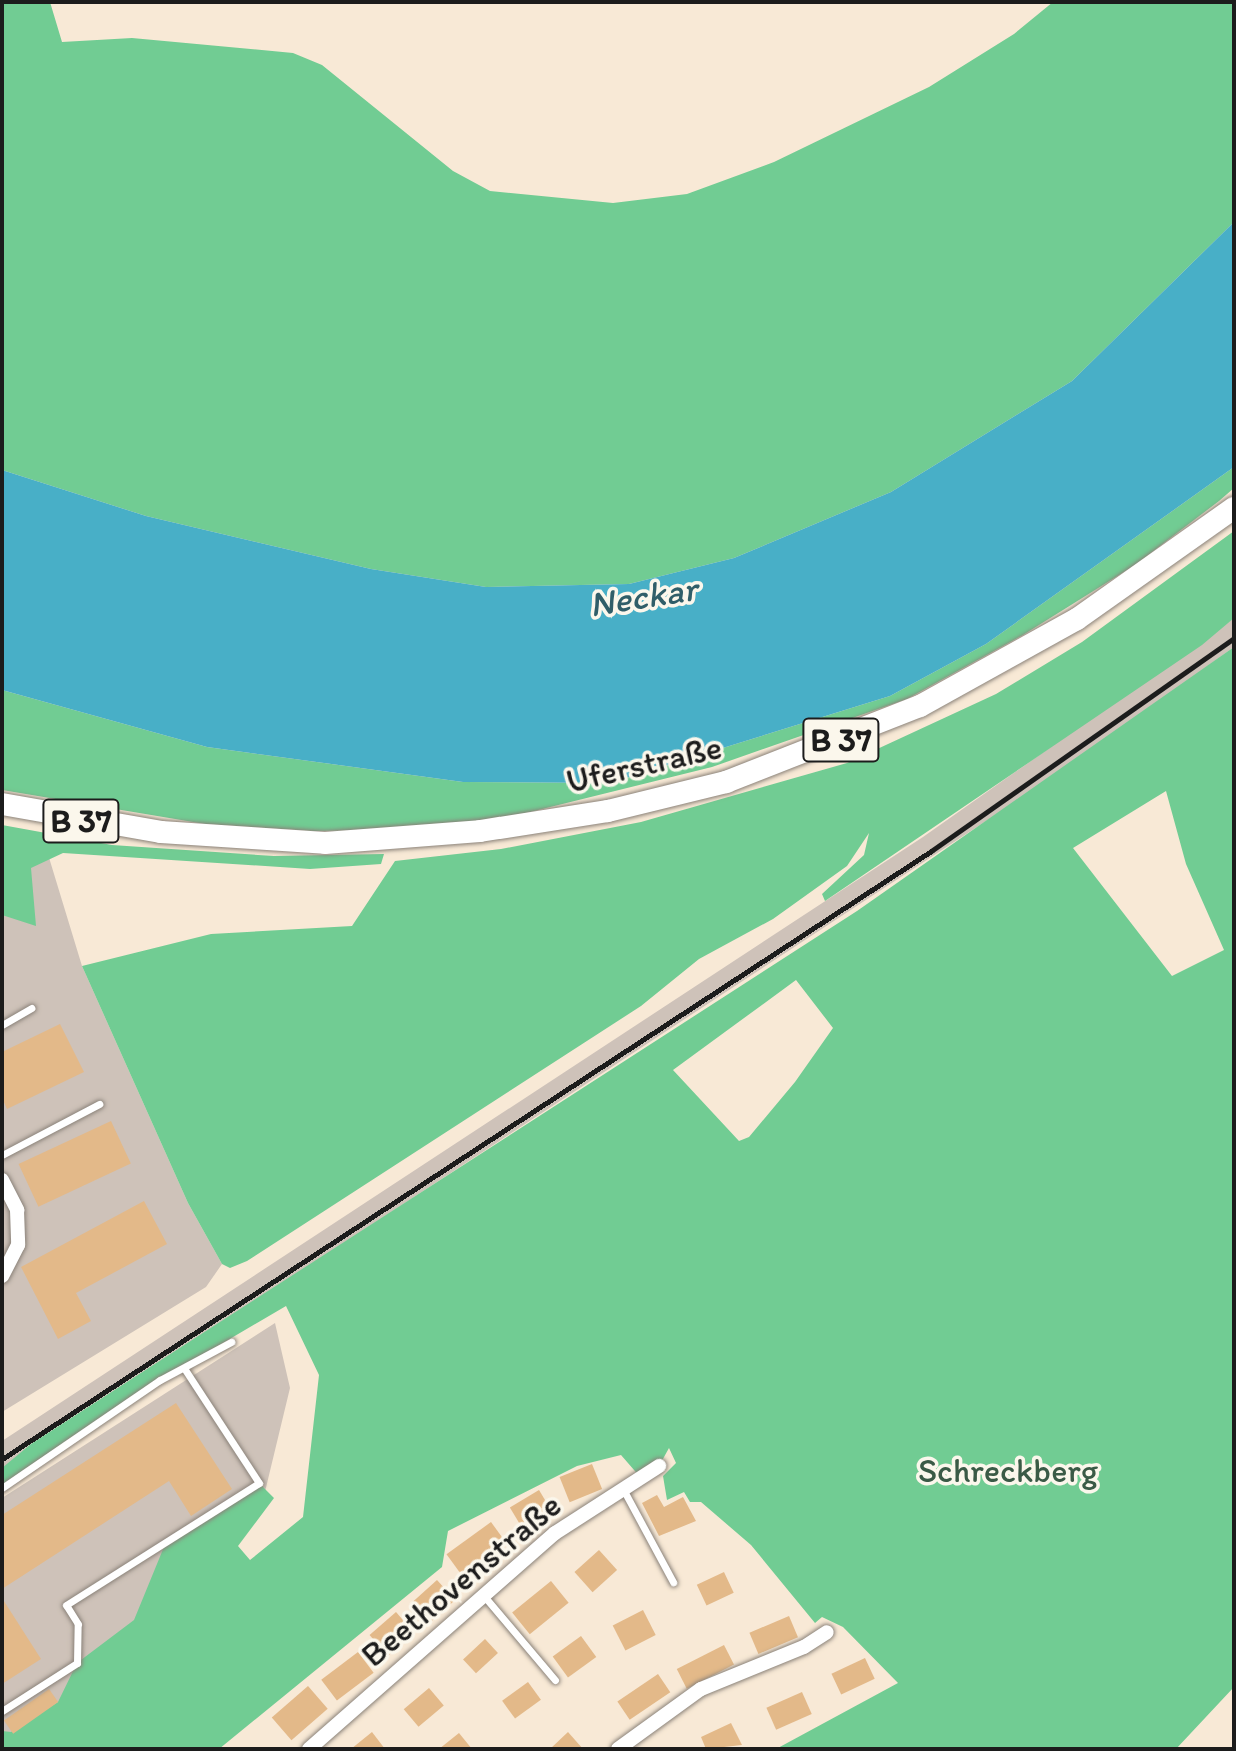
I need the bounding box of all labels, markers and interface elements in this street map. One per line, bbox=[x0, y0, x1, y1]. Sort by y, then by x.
water label: Neckar bbox=[586, 566, 700, 626]
road number: B 37 bbox=[801, 712, 881, 768]
street label: Uferstraße bbox=[562, 726, 726, 802]
road number: B 37 bbox=[41, 793, 121, 849]
park label: Schreckberg bbox=[918, 1451, 1098, 1491]
street label: Beethovenstraße bbox=[353, 1485, 569, 1675]

